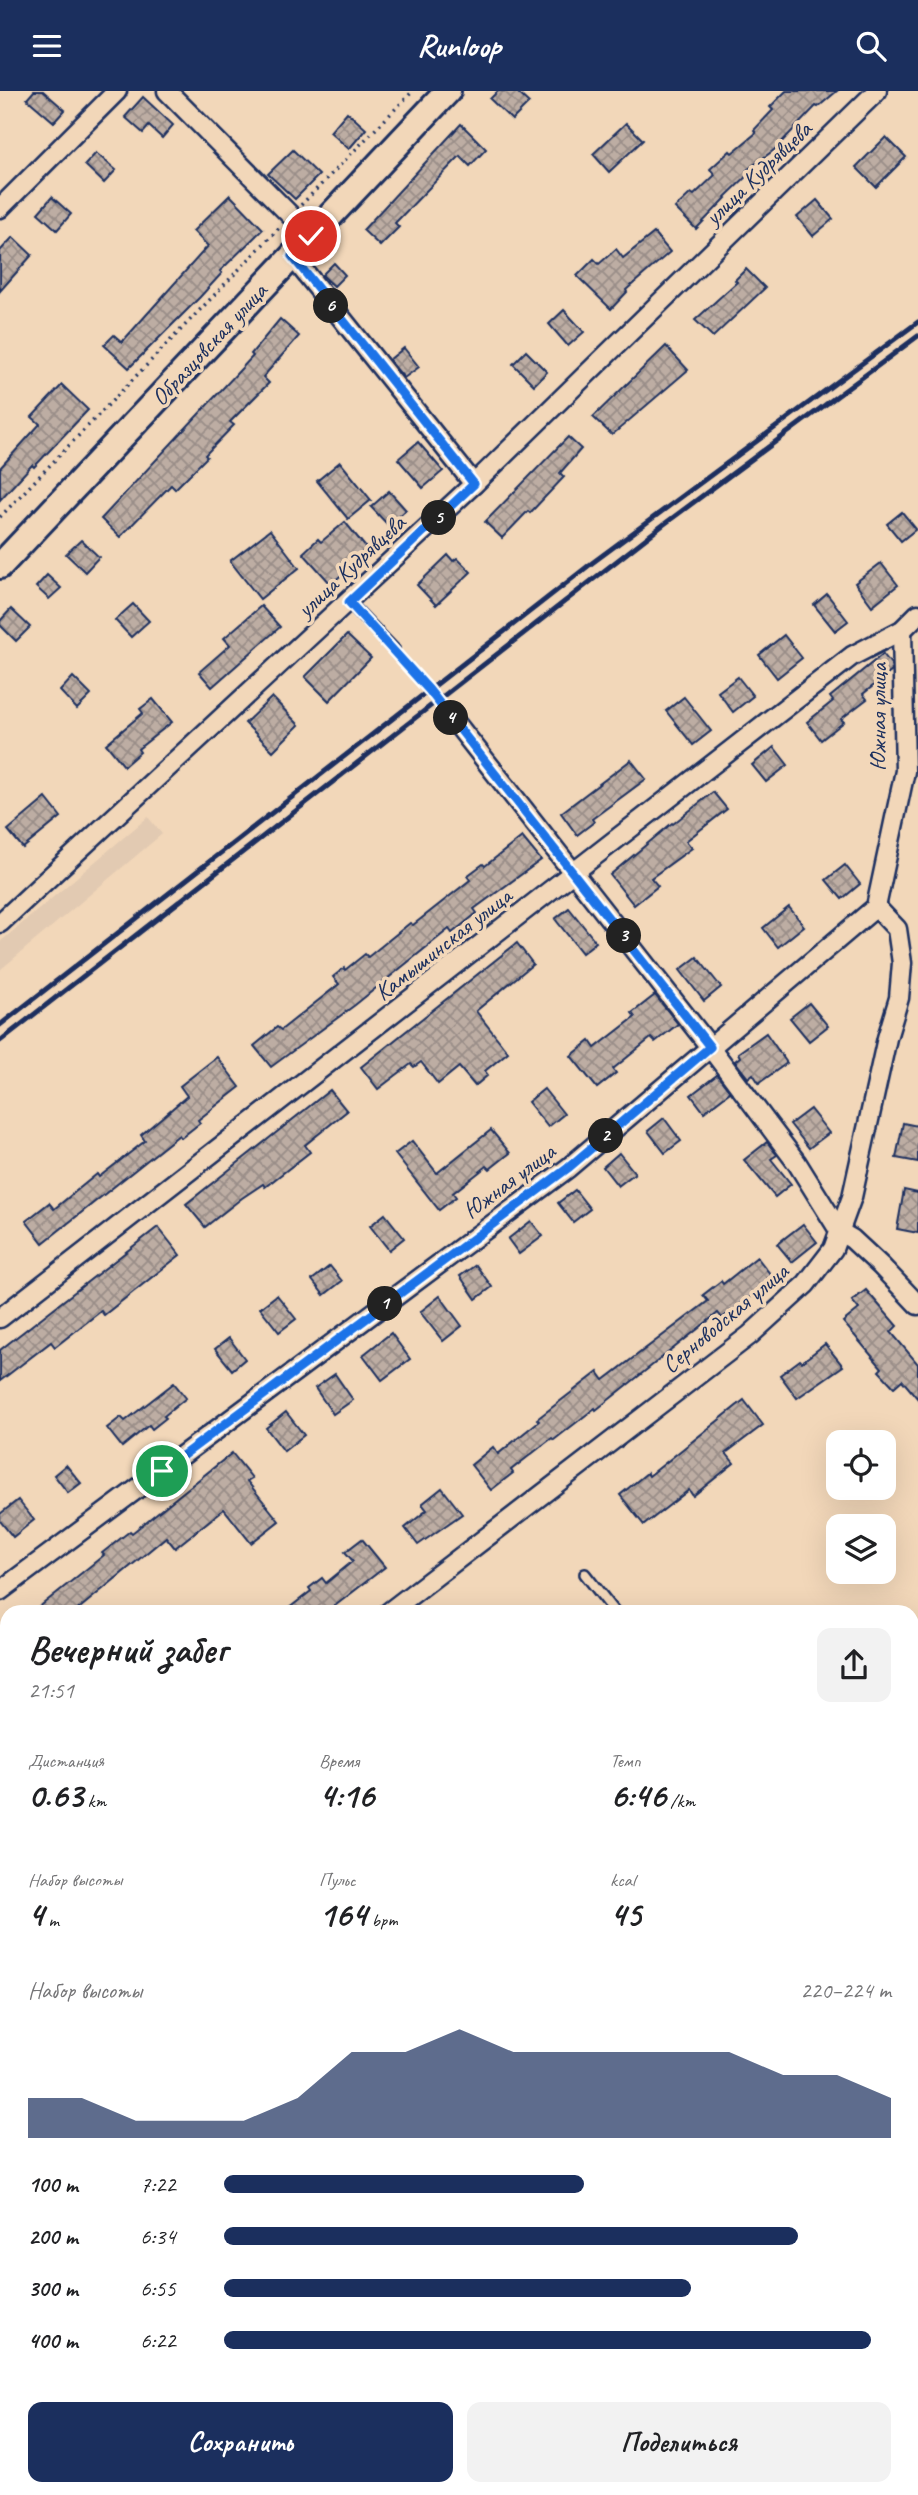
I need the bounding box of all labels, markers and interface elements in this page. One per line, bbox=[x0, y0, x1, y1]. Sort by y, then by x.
text: Runloop bbox=[417, 25, 501, 66]
icon: menu bbox=[28, 27, 66, 65]
icon: search bbox=[852, 27, 890, 65]
street label: улица Кудрявцева bbox=[697, 113, 819, 233]
pin bbox=[281, 206, 341, 266]
icon: check bbox=[292, 217, 330, 255]
street label: Образцовская улица bbox=[144, 275, 275, 412]
pin: 6 bbox=[314, 289, 348, 323]
text: 6 bbox=[326, 293, 335, 317]
pin: 5 bbox=[422, 501, 457, 535]
text: 5 bbox=[434, 505, 443, 529]
street label: улица Кудрявцева bbox=[289, 507, 413, 625]
street label: Южная улица bbox=[863, 662, 893, 771]
pin: 4 bbox=[434, 701, 468, 735]
text: 4 bbox=[446, 705, 455, 729]
street label: Камышинская улица bbox=[368, 880, 519, 1007]
pin: 3 bbox=[606, 919, 642, 953]
text: 3 bbox=[619, 923, 628, 947]
pin: 2 bbox=[588, 1119, 624, 1153]
text: 2 bbox=[601, 1123, 610, 1147]
street label: Южная улица bbox=[457, 1136, 562, 1225]
street label: Серноводская улица bbox=[656, 1255, 795, 1380]
pin: 1 bbox=[368, 1287, 402, 1321]
text: 1 bbox=[380, 1291, 389, 1315]
map controls bbox=[826, 1430, 896, 1584]
button: locate bbox=[826, 1430, 896, 1500]
pin bbox=[132, 1441, 192, 1501]
icon: arrive bbox=[143, 1452, 181, 1490]
button: layers bbox=[826, 1514, 896, 1584]
text: Вечерний забег bbox=[28, 1626, 227, 1673]
button: share bbox=[817, 1628, 891, 1702]
text: 21:51 bbox=[28, 1676, 74, 1705]
text: Дистанция bbox=[28, 1749, 104, 1773]
text: Время bbox=[319, 1749, 359, 1773]
text: Темп bbox=[610, 1749, 641, 1773]
text: 0.63 bbox=[28, 1773, 83, 1818]
text: 4:16 bbox=[319, 1773, 374, 1818]
text: 6:46 bbox=[610, 1773, 666, 1818]
text: km bbox=[83, 1789, 106, 1813]
text: /km bbox=[666, 1789, 695, 1813]
text: Набор высоты bbox=[28, 1868, 122, 1892]
text: Пульс bbox=[319, 1868, 356, 1892]
text: kcal bbox=[610, 1868, 635, 1892]
text: 4 bbox=[28, 1892, 44, 1937]
text: 164 bbox=[319, 1892, 367, 1937]
text: 45 bbox=[610, 1892, 641, 1937]
text: m bbox=[44, 1908, 59, 1932]
text: bpm bbox=[367, 1908, 398, 1932]
text: Набор высоты bbox=[28, 1976, 142, 2005]
text: 220–224 m bbox=[800, 1976, 891, 2005]
text: 100 m bbox=[28, 2170, 78, 2199]
text: 7:22 bbox=[140, 2170, 176, 2199]
text: 200 m bbox=[28, 2222, 78, 2251]
text: 6:34 bbox=[140, 2222, 176, 2251]
text: 300 m bbox=[28, 2274, 78, 2303]
text: 6:55 bbox=[140, 2274, 176, 2303]
text: 400 m bbox=[28, 2326, 78, 2355]
text: 6:22 bbox=[140, 2326, 176, 2355]
button: Сохранить bbox=[28, 2402, 453, 2482]
button: Поделиться bbox=[467, 2402, 891, 2482]

